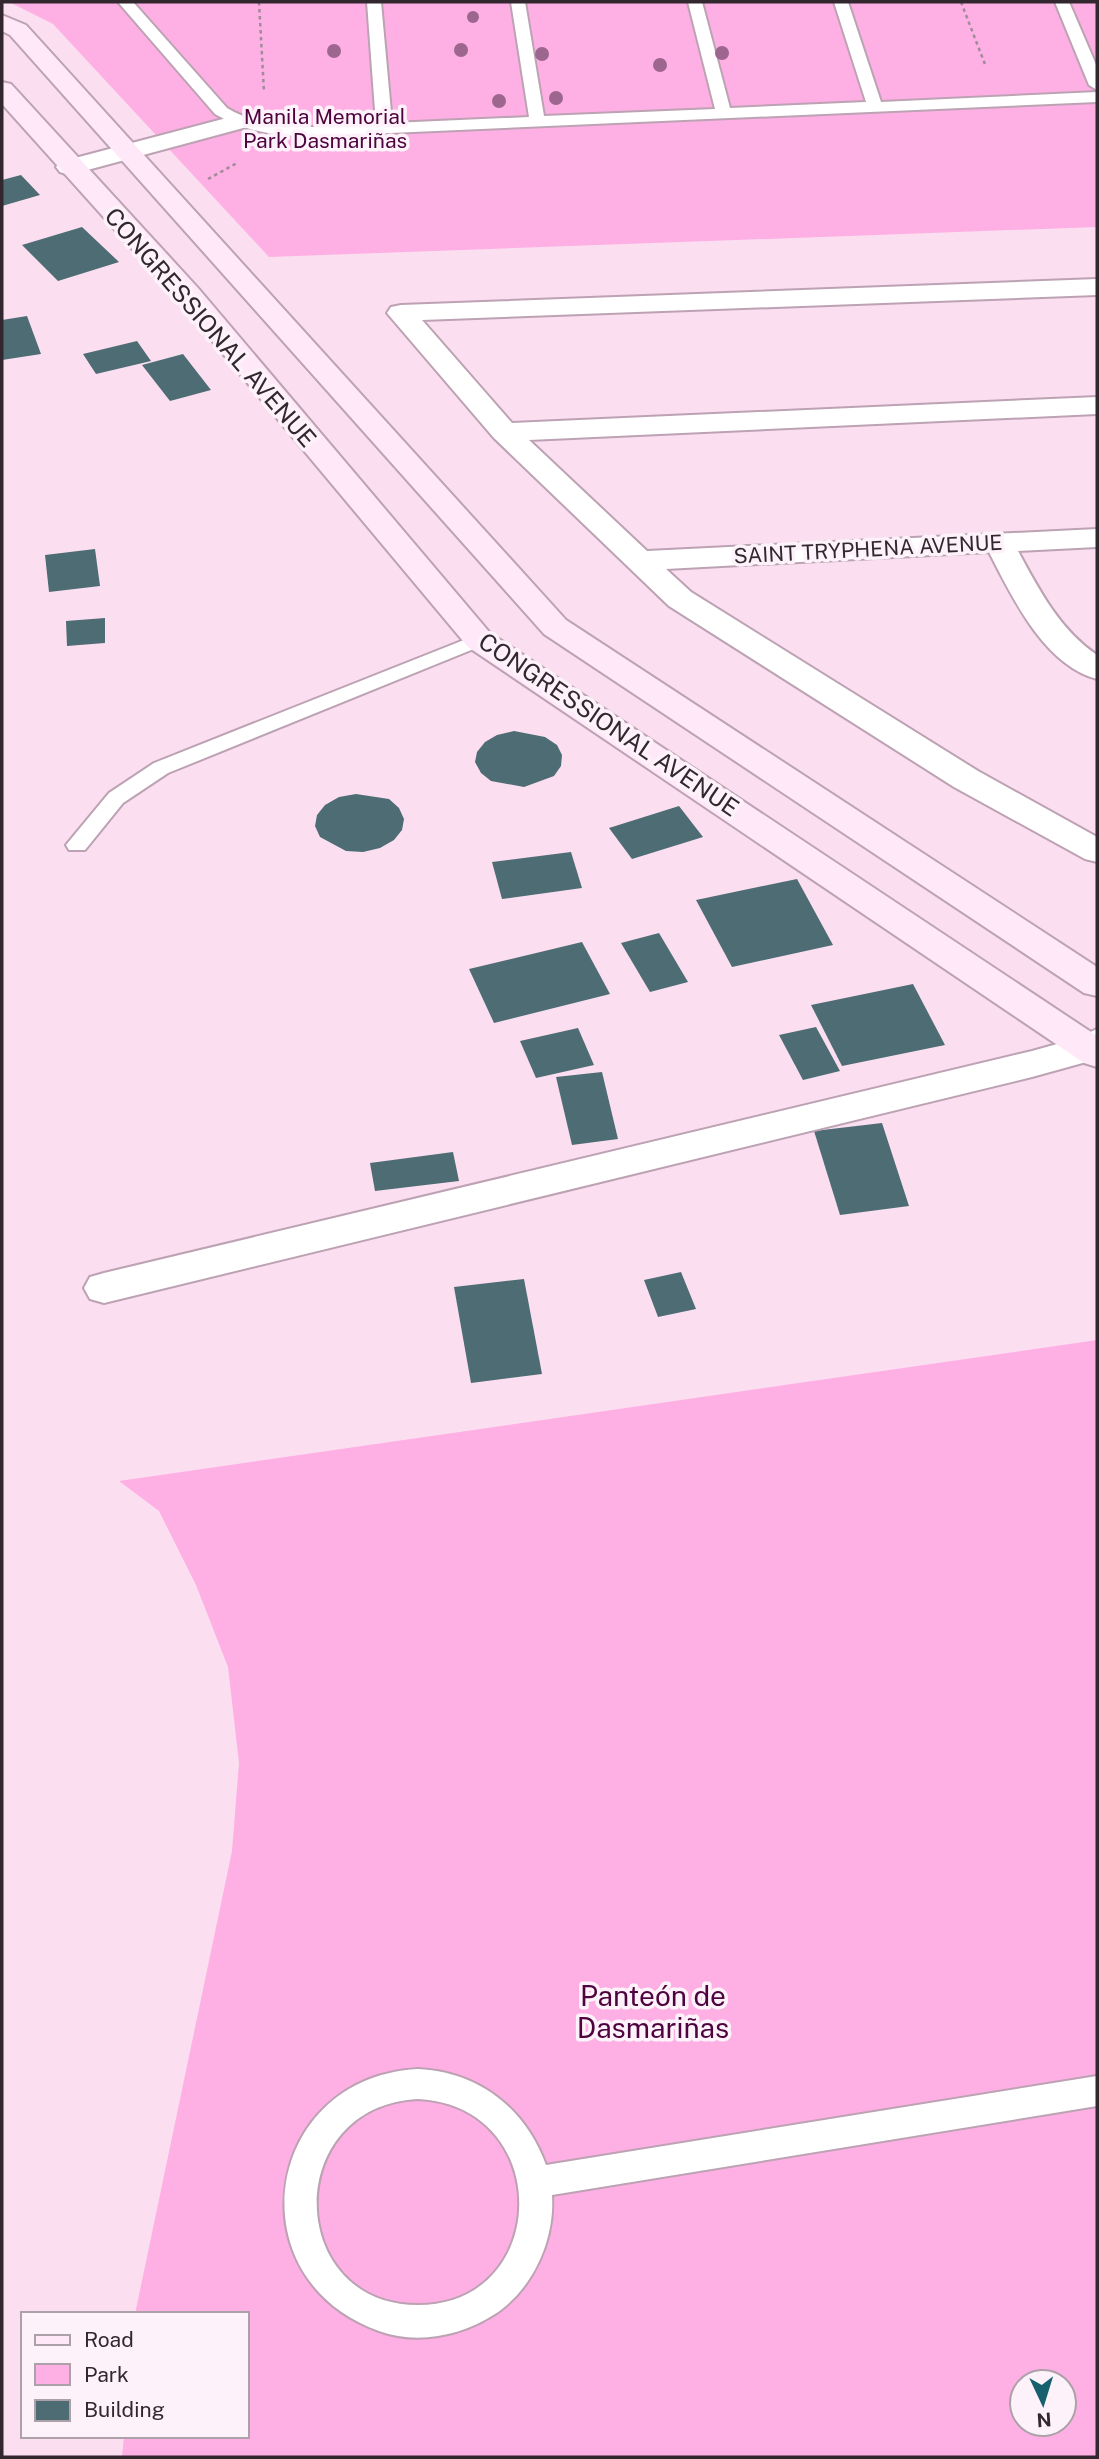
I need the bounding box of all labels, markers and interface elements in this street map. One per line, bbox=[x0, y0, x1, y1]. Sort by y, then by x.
park label: Manila Memorial Park Dasmariñas bbox=[243, 104, 407, 153]
street label: CONGRESSIONAL AVENUE bbox=[100, 202, 322, 452]
street label: SAINT TRYPHENA AVENUE bbox=[733, 529, 1003, 569]
street label: CONGRESSIONAL AVENUE bbox=[474, 626, 744, 822]
park label: Panteón de Dasmariñas bbox=[577, 1979, 729, 2044]
legend bbox=[21, 2312, 248, 2438]
text: Road bbox=[84, 2327, 134, 2352]
text: Park bbox=[84, 2362, 129, 2387]
north arrow bbox=[1008, 2368, 1078, 2438]
text: Building bbox=[84, 2397, 165, 2422]
text: N bbox=[1036, 2408, 1052, 2431]

